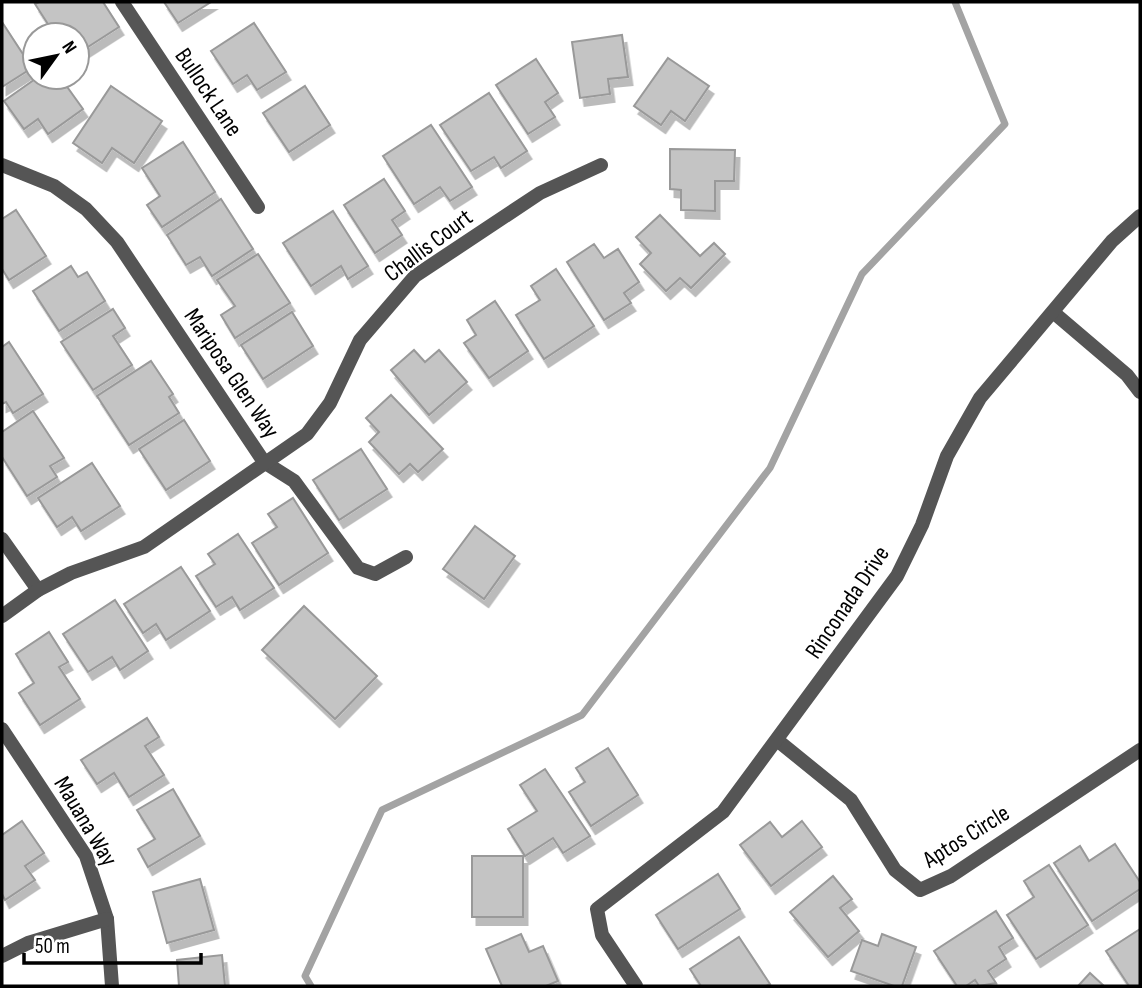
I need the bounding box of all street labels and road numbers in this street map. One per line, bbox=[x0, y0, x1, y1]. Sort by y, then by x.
street label: Bullock Lane bbox=[169, 43, 249, 142]
street label: Challis Court bbox=[378, 203, 478, 288]
street label: Mariposa Glen Way bbox=[178, 303, 286, 444]
street label: Rinconada Drive bbox=[799, 540, 896, 664]
street label: Mauana Way bbox=[48, 771, 124, 871]
street label: Aptos Circle bbox=[917, 799, 1015, 875]

